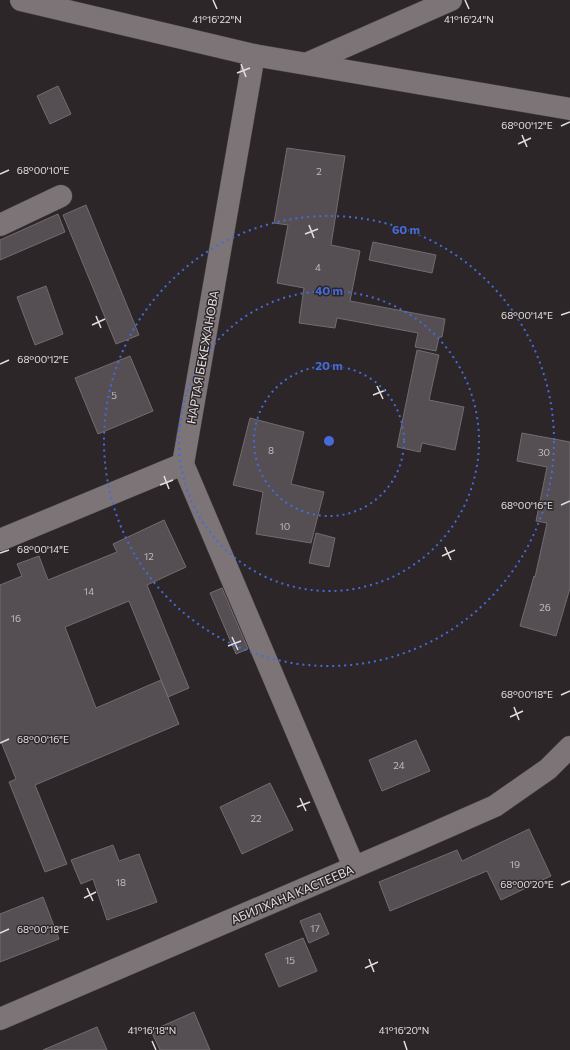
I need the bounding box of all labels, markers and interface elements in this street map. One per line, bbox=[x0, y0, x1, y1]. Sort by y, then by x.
text: 41°16'22"N bbox=[192, 13, 242, 25]
text: 41°16'24"N bbox=[444, 13, 494, 25]
text: 68°00'12"E bbox=[501, 119, 553, 131]
text: 68°00'10"E bbox=[17, 164, 69, 176]
house number: 2 bbox=[316, 165, 322, 177]
text: 60 m bbox=[392, 222, 420, 236]
house number: 4 bbox=[315, 261, 321, 273]
text: 40 m bbox=[315, 283, 343, 297]
street label: НАРТАЯ БЕКЕЖАНОВА bbox=[183, 289, 221, 425]
text: 68°00'14"E bbox=[501, 309, 553, 321]
text: 68°00'12"E bbox=[17, 353, 69, 365]
text: 20 m bbox=[315, 358, 343, 372]
house number: 5 bbox=[111, 389, 117, 401]
centre of rings bbox=[322, 434, 336, 448]
house number: 8 bbox=[268, 444, 274, 456]
house number: 30 bbox=[538, 446, 550, 458]
text: 68°00'16"E bbox=[501, 499, 553, 511]
house number: 10 bbox=[280, 520, 290, 532]
text: 68°00'14"E bbox=[17, 543, 69, 555]
house number: 12 bbox=[144, 550, 154, 562]
house number: 14 bbox=[84, 585, 94, 597]
house number: 26 bbox=[539, 601, 551, 613]
house number: 16 bbox=[11, 612, 21, 624]
text: 68°00'18"E bbox=[501, 688, 553, 700]
text: 68°00'16"E bbox=[17, 733, 69, 745]
house number: 24 bbox=[393, 759, 405, 771]
house number: 22 bbox=[250, 812, 262, 824]
house number: 19 bbox=[510, 858, 520, 870]
street label: АБИЛХАНА КАСТЕЕВА bbox=[229, 862, 355, 926]
house number: 18 bbox=[116, 876, 126, 888]
text: 68°00'20"E bbox=[500, 878, 554, 890]
house number: 17 bbox=[310, 922, 320, 934]
text: 68°00'18"E bbox=[17, 923, 69, 935]
house number: 15 bbox=[285, 954, 295, 966]
text: 41°16'18"N bbox=[128, 1024, 176, 1036]
text: 41°16'20"N bbox=[379, 1024, 429, 1036]

